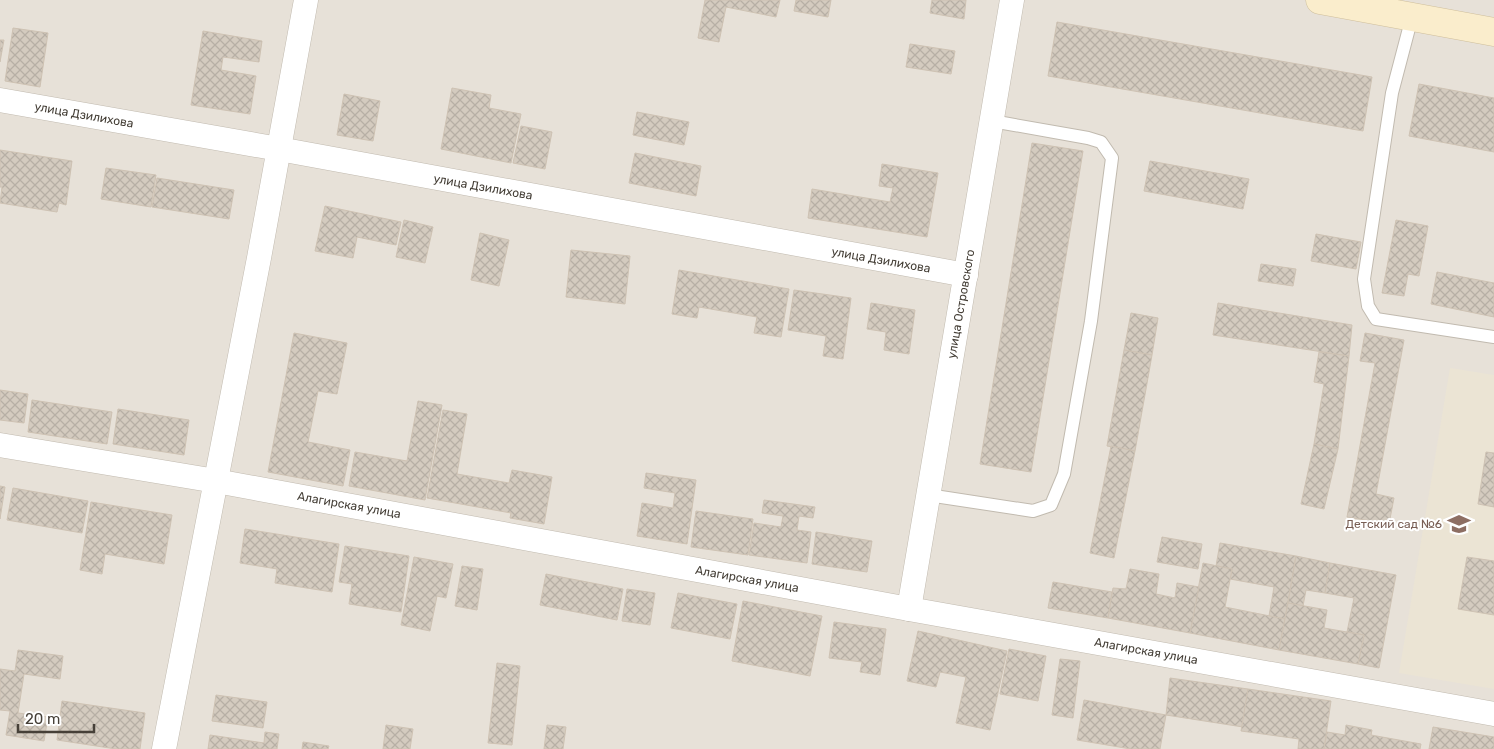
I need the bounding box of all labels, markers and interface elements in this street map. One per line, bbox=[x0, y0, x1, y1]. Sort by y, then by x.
street label: улица Дзилихова bbox=[33, 99, 135, 131]
street label: улица Дзилихова bbox=[432, 171, 534, 203]
street label: улица Дзилихова bbox=[830, 244, 932, 276]
street label: улица Островского bbox=[944, 248, 978, 360]
street label: Алагирская улица bbox=[296, 489, 402, 521]
school or university icon: Детский сад №6 bbox=[1446, 511, 1472, 537]
place label: Детский сад №6 bbox=[1346, 517, 1442, 531]
street label: Алагирская улица bbox=[694, 563, 800, 595]
street label: Алагирская улица bbox=[1093, 635, 1199, 667]
scale bar bbox=[18, 702, 94, 734]
text: 20 m bbox=[25, 710, 60, 728]

